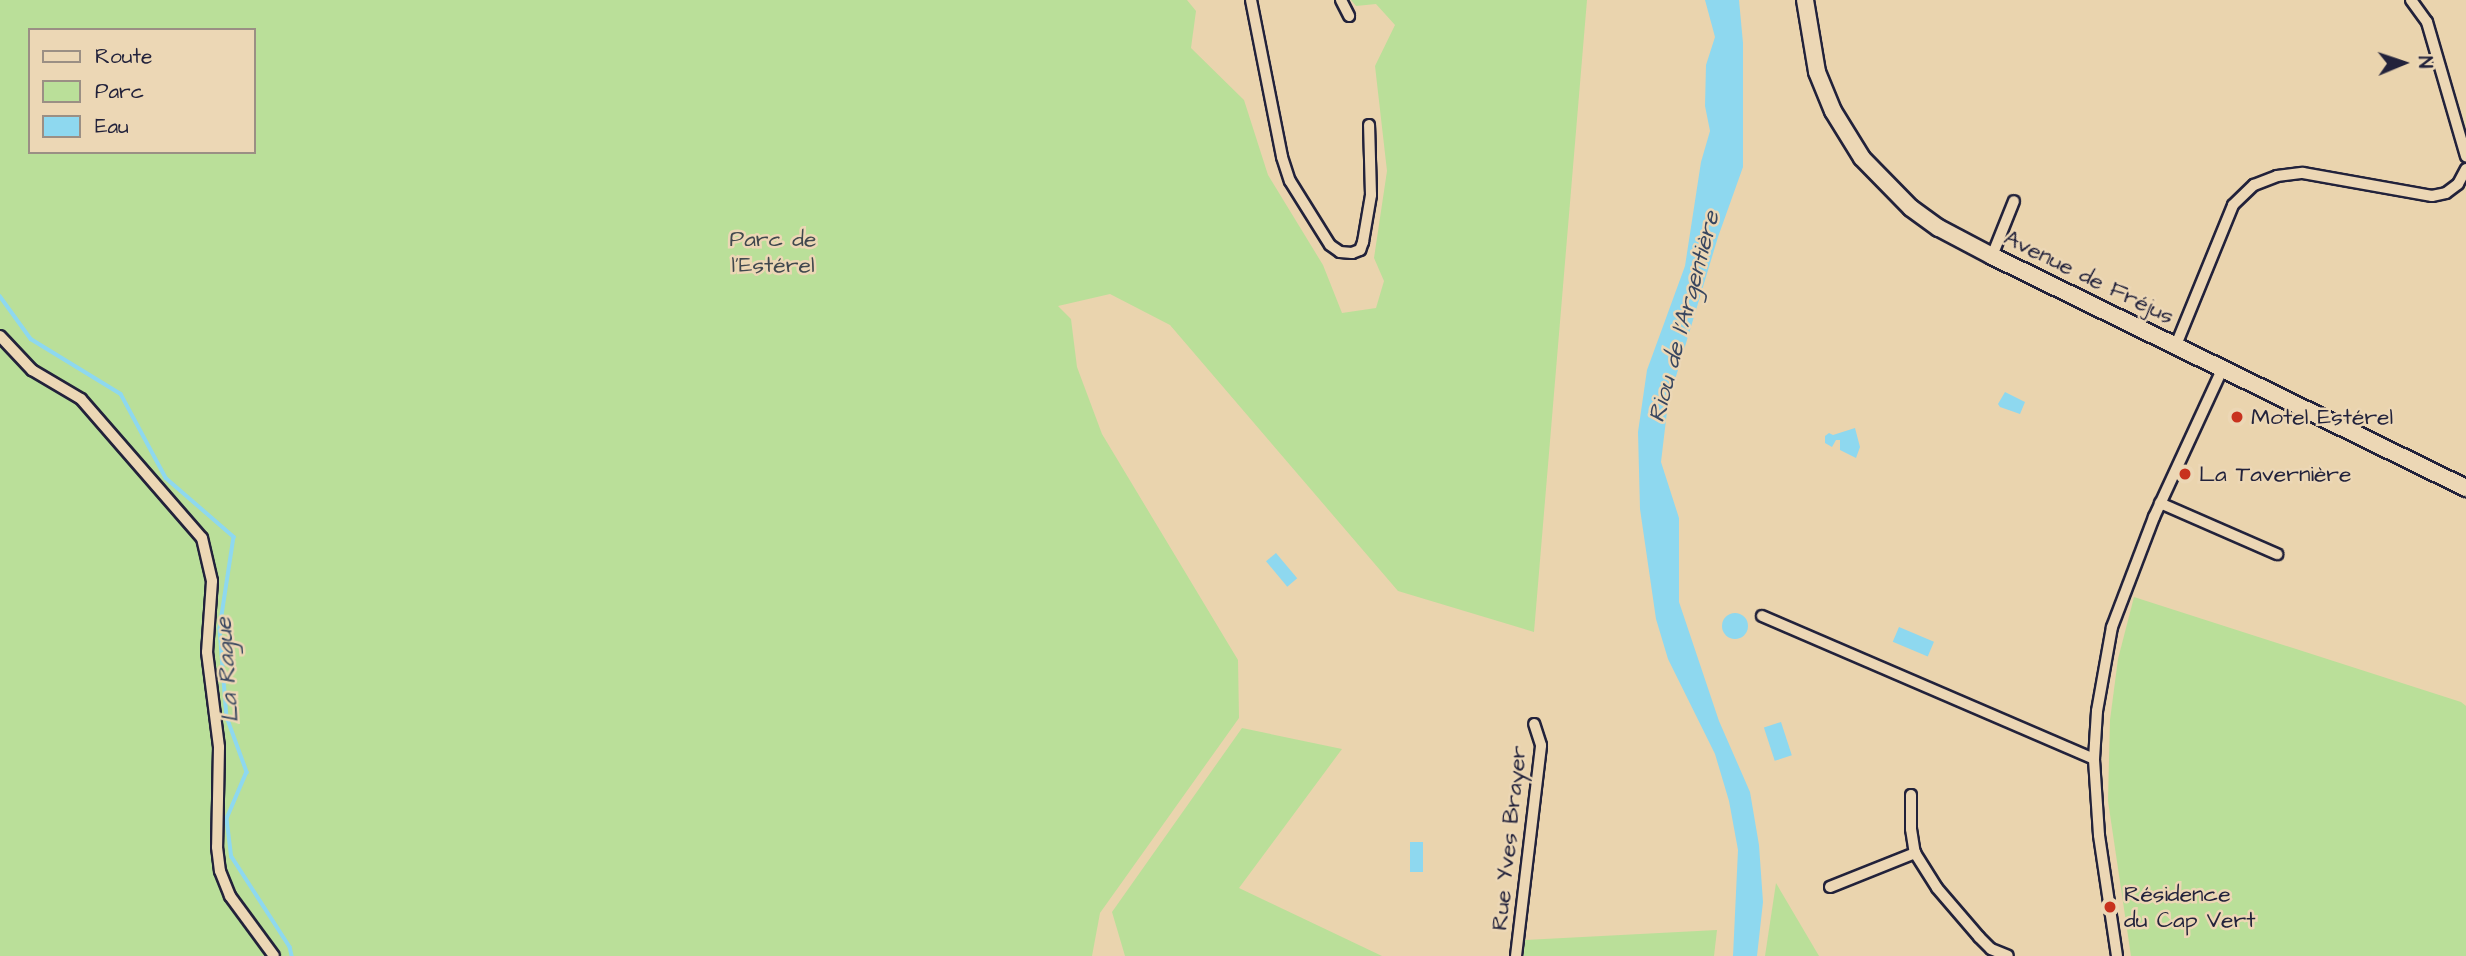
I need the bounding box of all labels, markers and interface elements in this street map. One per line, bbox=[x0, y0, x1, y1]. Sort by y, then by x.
legend bbox=[28, 28, 256, 154]
north arrow bbox=[2368, 28, 2438, 98]
text: Route bbox=[95, 42, 152, 71]
text: N bbox=[2411, 56, 2438, 69]
text: Parc bbox=[95, 77, 144, 106]
text: Eau bbox=[95, 112, 129, 141]
water label: Riou de l'Argentière bbox=[1643, 208, 1727, 426]
street label: Avenue de Fréjus bbox=[1999, 224, 2179, 330]
park label: Parc de l'Estérel bbox=[729, 225, 817, 279]
place label: Motel Estérel bbox=[2251, 403, 2393, 431]
marker: Motel Estérel bbox=[2229, 409, 2245, 425]
place label: La Tavernière bbox=[2199, 460, 2351, 488]
marker: La Tavernière bbox=[2177, 466, 2193, 482]
water label: La Rague bbox=[210, 616, 246, 724]
street label: Rue Yves Brayer bbox=[1486, 744, 1532, 932]
place label: Résidence du Cap Vert bbox=[2124, 880, 2256, 934]
marker: Résidence du Cap Vert bbox=[2102, 899, 2118, 915]

